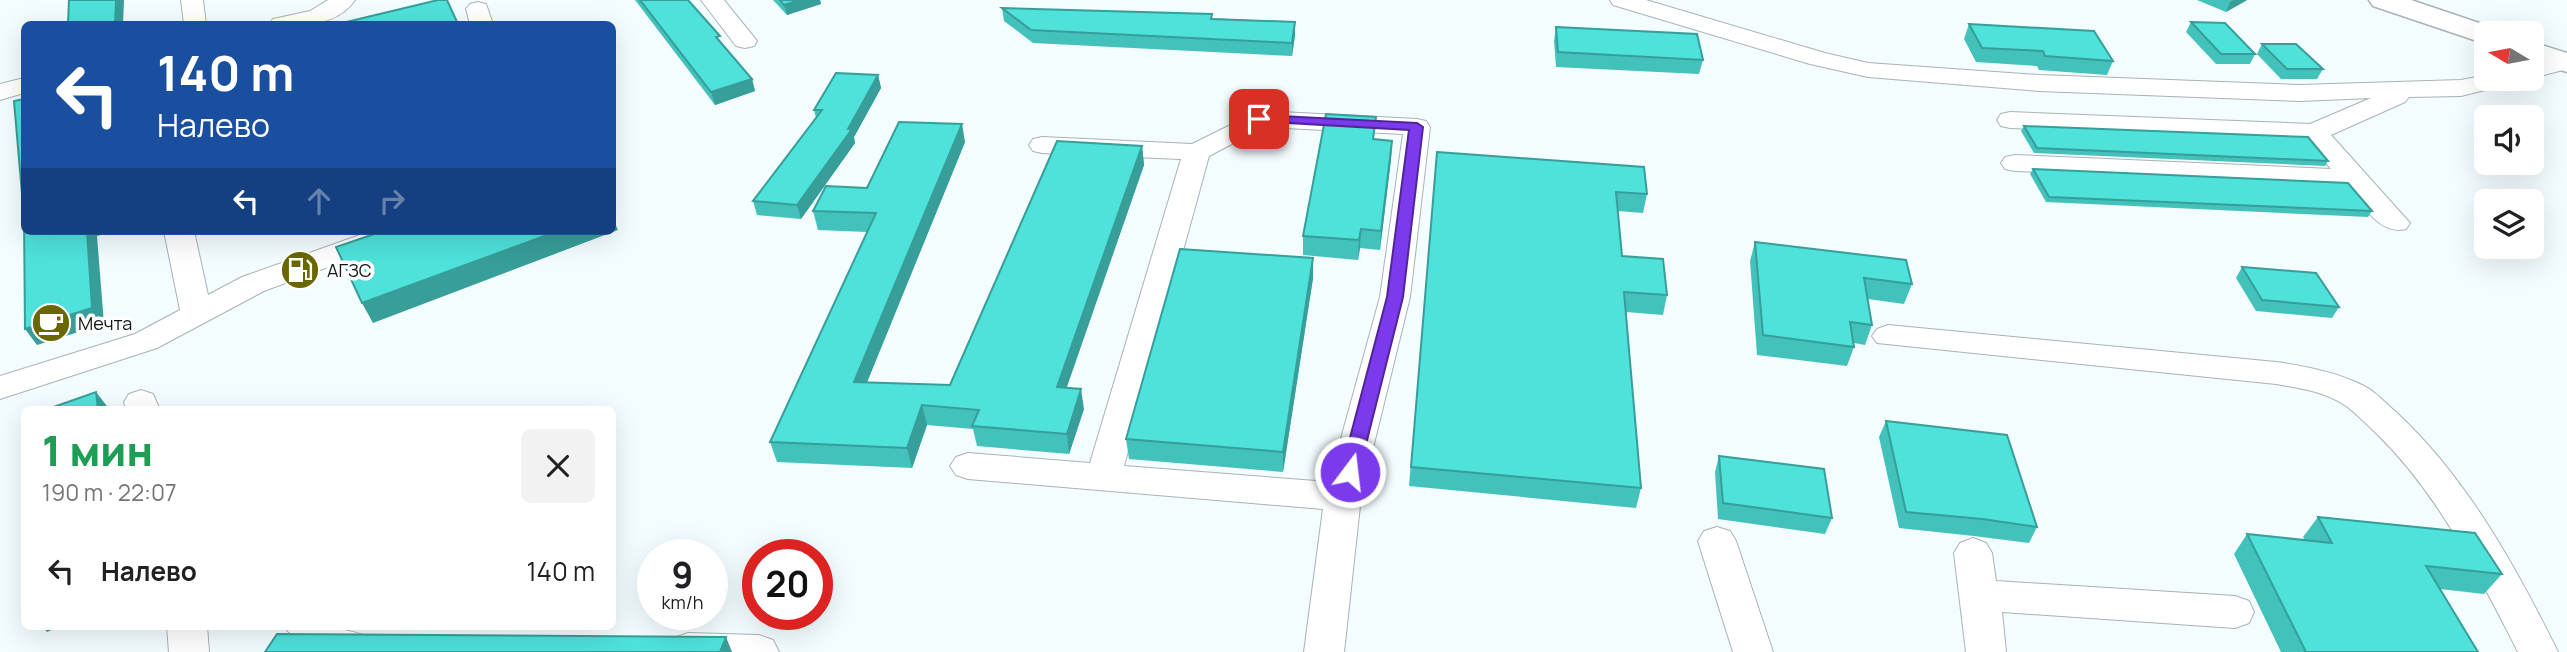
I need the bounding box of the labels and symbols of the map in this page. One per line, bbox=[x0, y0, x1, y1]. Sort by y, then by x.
north arrow bbox=[2474, 21, 2544, 91]
pin bbox=[1229, 89, 1289, 149]
fuel station icon: АГЗС bbox=[279, 249, 321, 291]
place label: АГЗС bbox=[327, 258, 372, 282]
cafe icon: Мечта bbox=[30, 302, 72, 344]
place label: Мечта bbox=[78, 311, 132, 335]
position arrow bbox=[1313, 435, 1387, 509]
speed limit sign: 20 bbox=[742, 539, 833, 630]

